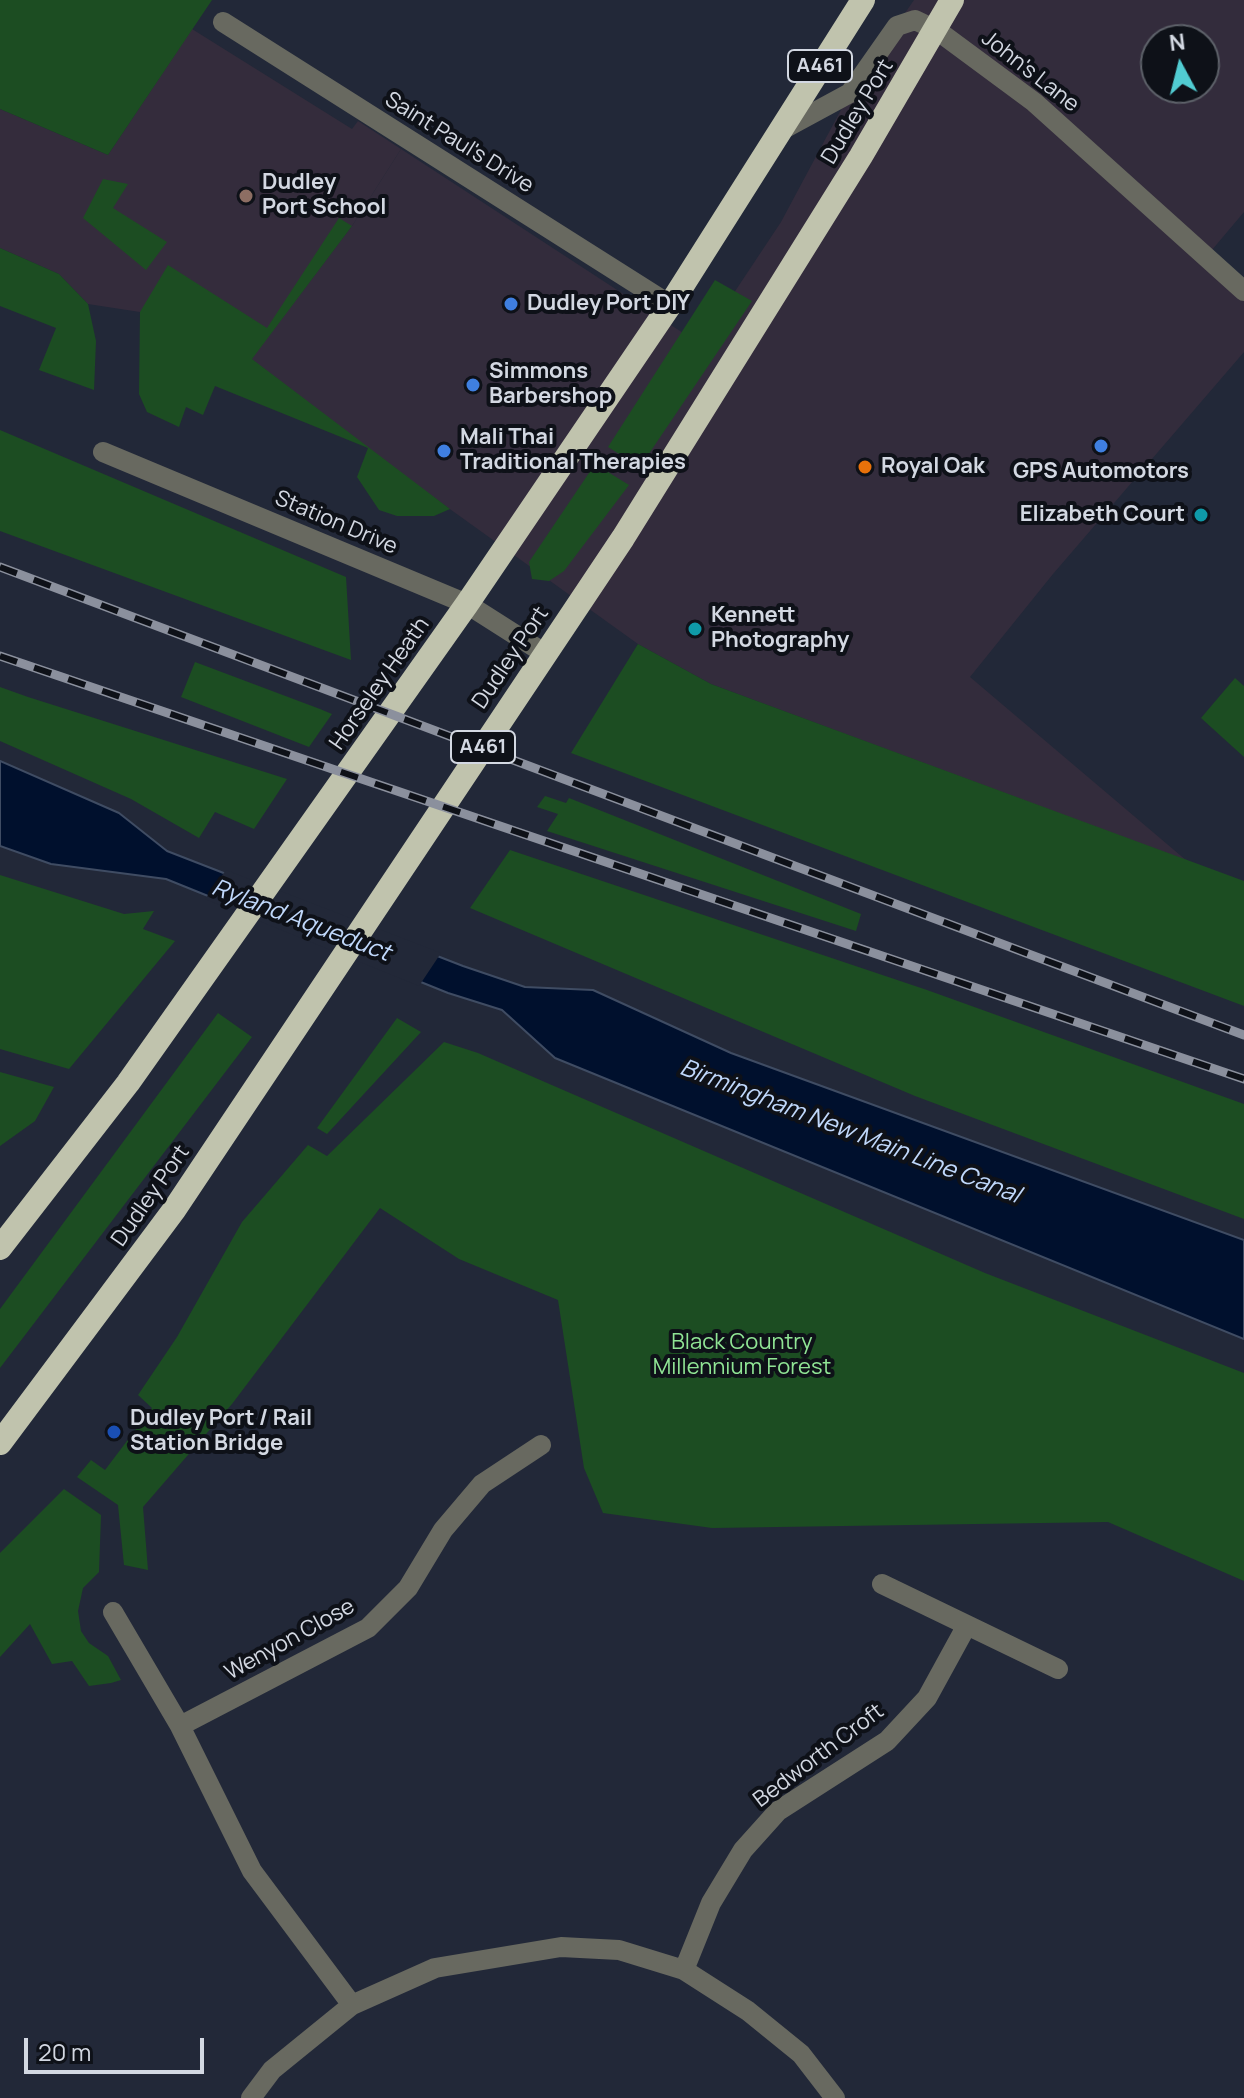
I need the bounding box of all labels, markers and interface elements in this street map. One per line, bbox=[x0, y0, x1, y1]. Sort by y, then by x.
north arrow bbox=[1140, 24, 1220, 104]
street label: John's Lane bbox=[976, 26, 1084, 118]
text: N bbox=[1168, 26, 1187, 58]
road number: A461 bbox=[788, 50, 852, 82]
street label: Dudley Port bbox=[816, 55, 900, 169]
street label: Saint Paul's Drive bbox=[380, 87, 538, 199]
place label: Dudley Port School bbox=[262, 170, 386, 222]
marker: Dudley Port School bbox=[237, 187, 255, 205]
place label: Dudley Port DIY bbox=[527, 291, 690, 317]
marker: Dudley Port DIY bbox=[502, 295, 520, 313]
place label: Simmons Barbershop bbox=[489, 359, 612, 410]
marker: Simmons Barbershop bbox=[464, 376, 482, 394]
place label: Mali Thai Traditional Therapies bbox=[460, 425, 686, 476]
marker: GPS Automotors bbox=[1092, 437, 1110, 455]
marker: Mali Thai Traditional Therapies bbox=[435, 442, 453, 460]
place label: Royal Oak bbox=[881, 454, 985, 480]
marker: Royal Oak bbox=[856, 458, 874, 476]
place label: GPS Automotors bbox=[1013, 459, 1189, 485]
street label: Station Drive bbox=[271, 485, 401, 561]
place label: Elizabeth Court bbox=[1020, 502, 1185, 528]
marker: Elizabeth Court bbox=[1192, 506, 1210, 524]
street label: Dudley Port bbox=[467, 602, 555, 714]
place label: Kennett Photography bbox=[711, 603, 849, 654]
street label: Horseley Heath bbox=[325, 613, 435, 755]
marker: Kennett Photography bbox=[686, 620, 704, 638]
road number: A461 bbox=[451, 731, 515, 763]
water label: Ryland Aqueduct bbox=[208, 874, 394, 968]
water label: Birmingham New Main Line Canal bbox=[676, 1054, 1024, 1210]
street label: Dudley Port bbox=[106, 1140, 196, 1252]
park label: Black Country Millennium Forest bbox=[653, 1330, 831, 1382]
place label: Dudley Port / Rail Station Bridge bbox=[130, 1406, 312, 1458]
marker: Dudley Port / Rail Station Bridge bbox=[105, 1423, 123, 1441]
street label: Wenyon Close bbox=[221, 1593, 359, 1687]
street label: Bedworth Croft bbox=[749, 1698, 889, 1814]
scale bar bbox=[28, 2022, 208, 2072]
text: 20 m bbox=[38, 2035, 91, 2068]

